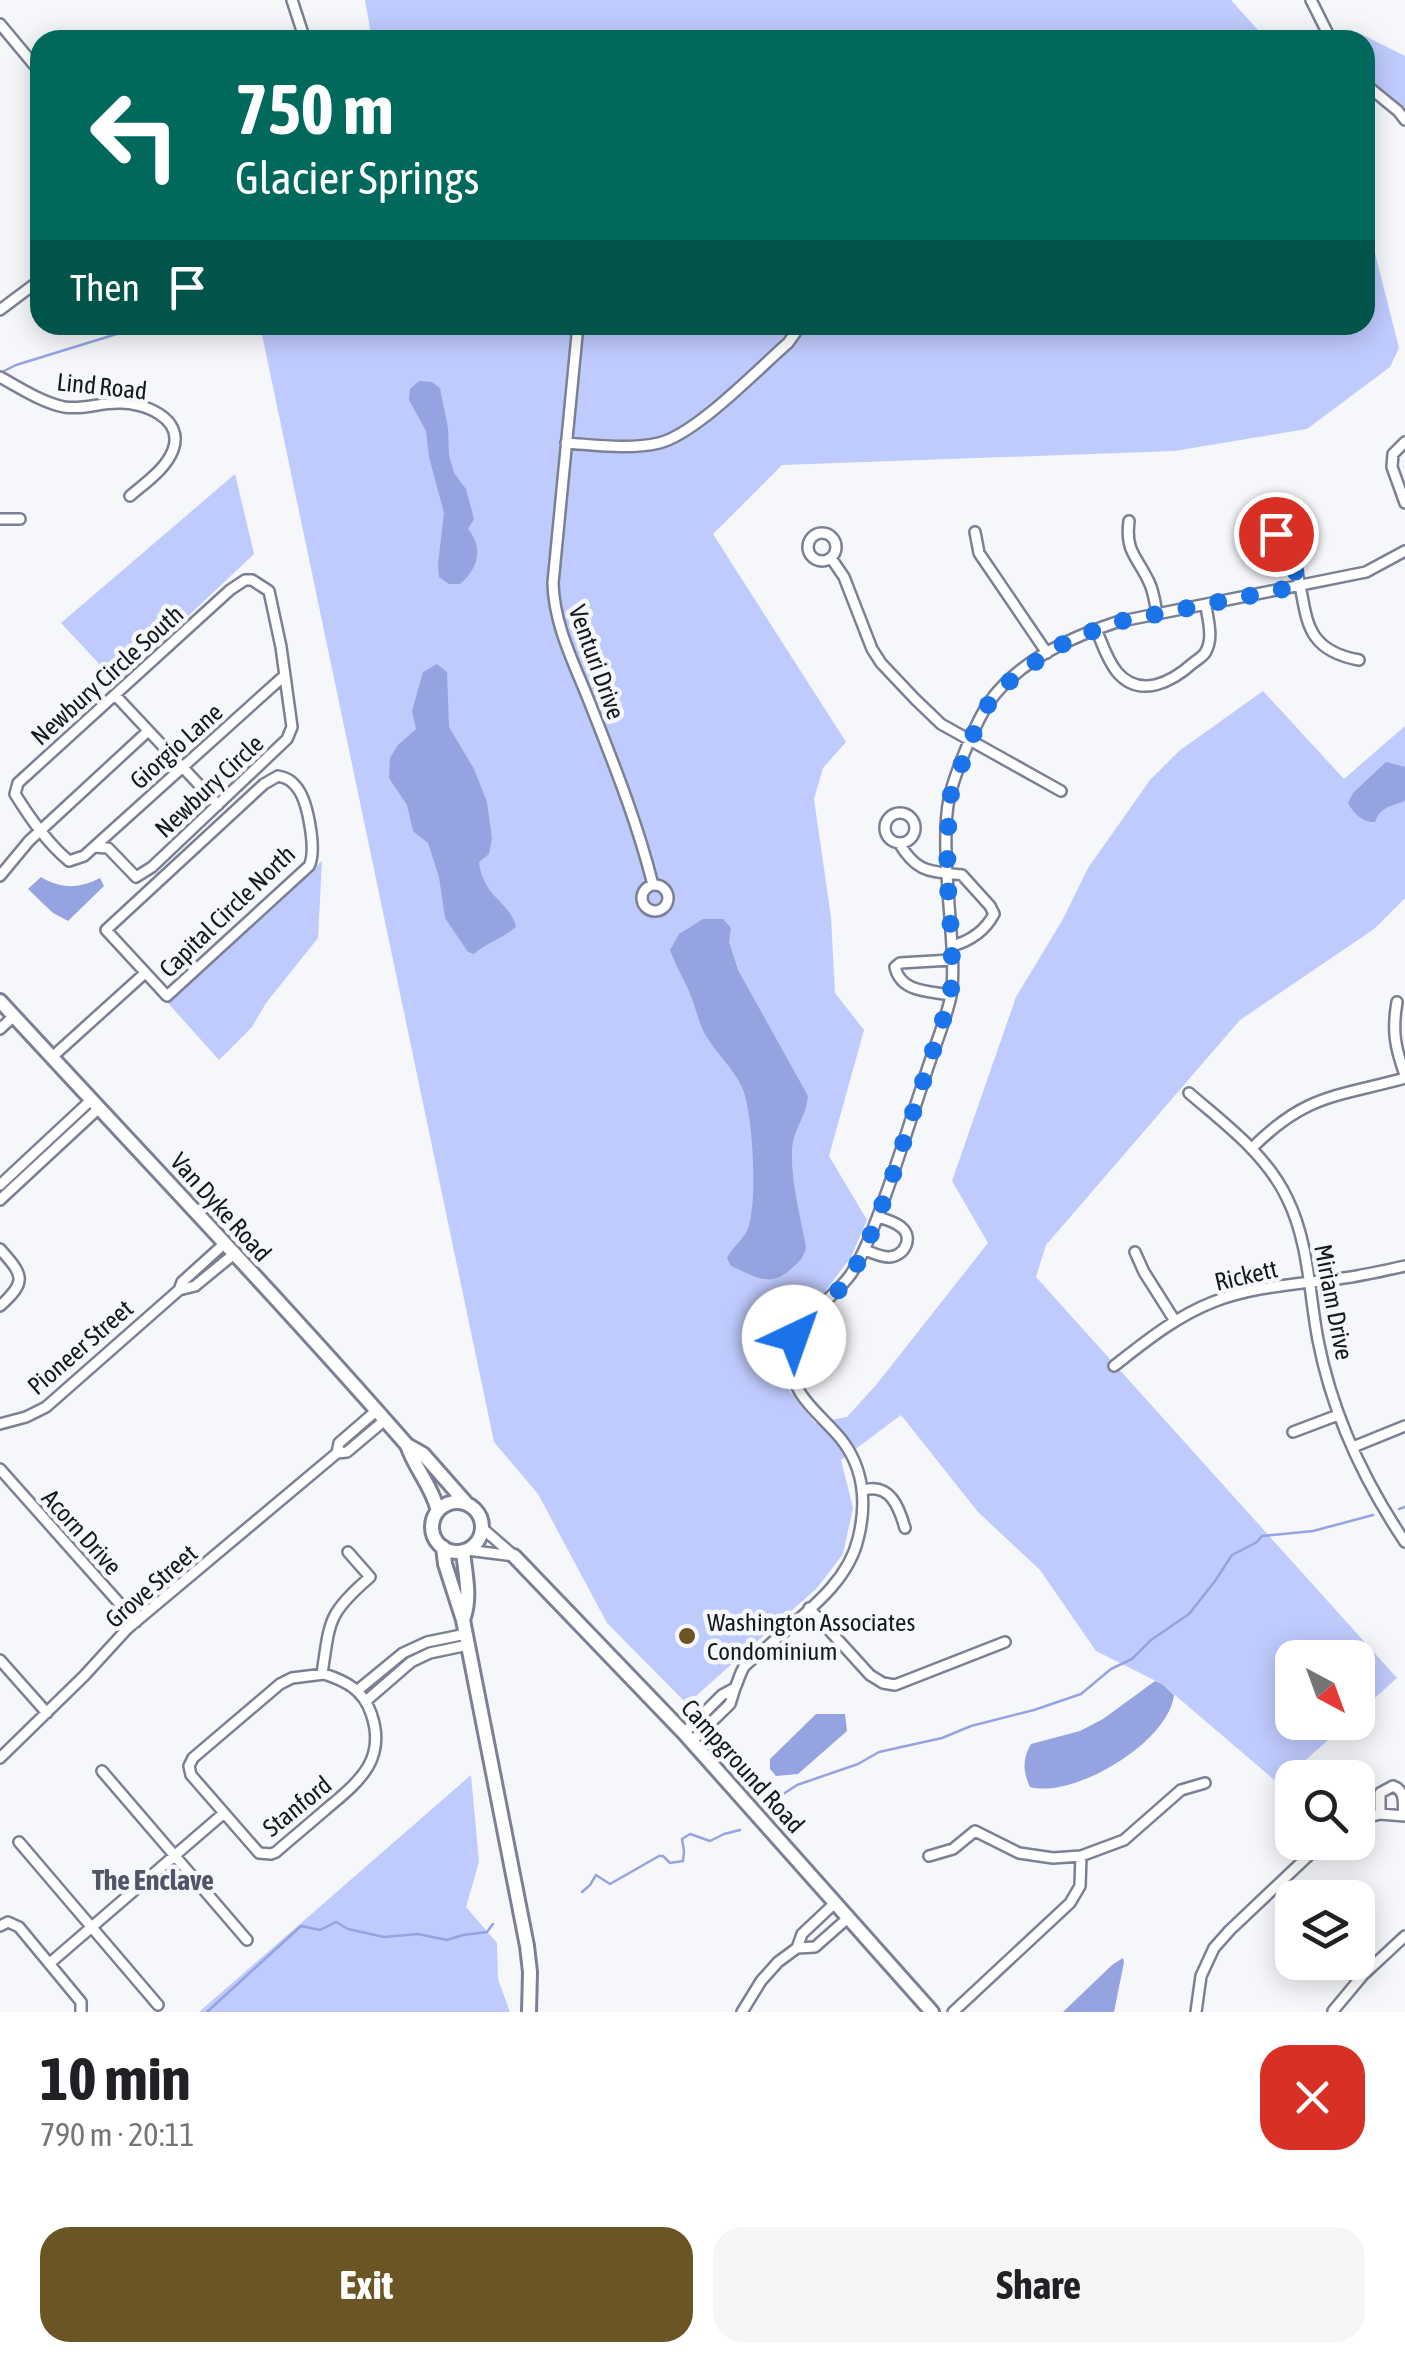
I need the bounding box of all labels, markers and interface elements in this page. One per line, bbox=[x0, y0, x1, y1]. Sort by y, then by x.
text: 750 m bbox=[235, 69, 394, 149]
icon: left bbox=[70, 70, 200, 200]
text: Glacier Springs bbox=[235, 152, 480, 204]
icon: arrive bbox=[160, 260, 215, 315]
text: Then bbox=[70, 266, 140, 309]
street label: Lind Road bbox=[56, 367, 148, 405]
pin bbox=[1234, 492, 1319, 577]
icon: arrive bbox=[1249, 507, 1304, 562]
street label: Newbury Circle South bbox=[25, 600, 189, 750]
street label: Venturi Drive bbox=[563, 601, 631, 723]
street label: Giorgio Lane bbox=[124, 698, 228, 794]
street label: Newbury Circle bbox=[149, 729, 269, 843]
street label: Capital Circle North bbox=[154, 839, 300, 983]
street label: Van Dyke Road bbox=[165, 1147, 277, 1267]
street label: Miriam Drive bbox=[1309, 1242, 1359, 1362]
street label: Rickett bbox=[1212, 1254, 1280, 1296]
position arrow bbox=[742, 1285, 846, 1389]
street label: Pioneer Street bbox=[22, 1294, 138, 1400]
street label: Acorn Drive bbox=[37, 1484, 127, 1580]
street label: Grove Street bbox=[100, 1539, 202, 1633]
place label: Washington Associates Condominium bbox=[707, 1608, 915, 1665]
marker: Washington Associates Condominium bbox=[676, 1625, 698, 1647]
north arrow bbox=[1275, 1640, 1375, 1740]
map controls bbox=[1275, 1640, 1375, 1980]
street label: Campground Road bbox=[676, 1694, 810, 1838]
button: search bbox=[1275, 1760, 1375, 1860]
street label: Stanford bbox=[257, 1770, 337, 1842]
district label: The Enclave bbox=[92, 1864, 214, 1896]
button: layers bbox=[1275, 1880, 1375, 1980]
text: 10 min bbox=[40, 2044, 191, 2113]
button: close bbox=[1260, 2045, 1365, 2150]
text: 790 m · 20:11 bbox=[40, 2116, 195, 2153]
button: Exit bbox=[40, 2227, 693, 2342]
button: Share bbox=[713, 2227, 1365, 2342]

